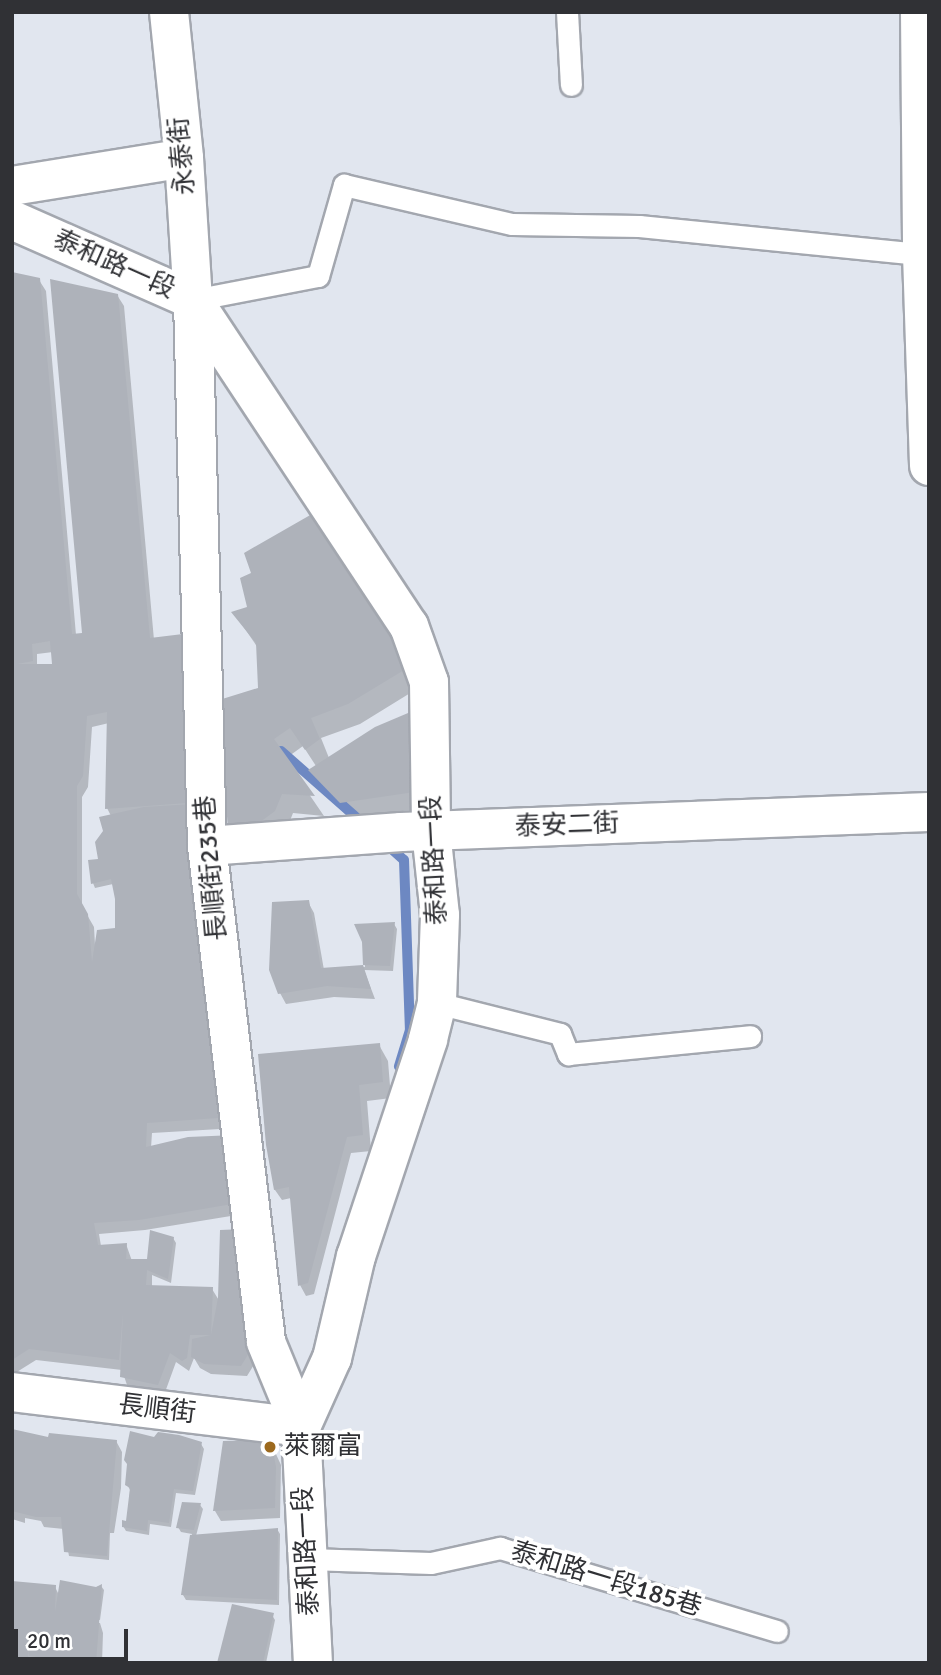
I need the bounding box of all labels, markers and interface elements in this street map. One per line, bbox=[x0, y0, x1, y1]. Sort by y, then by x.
street label: 永泰街 bbox=[164, 116, 202, 196]
street label: 泰和路一段 bbox=[48, 224, 180, 306]
street label: 長順街235巷 bbox=[190, 794, 234, 942]
street label: 泰和路一段 bbox=[416, 794, 454, 926]
street label: 泰安二街 bbox=[514, 809, 620, 843]
street label: 長順街 bbox=[116, 1390, 198, 1430]
place label: 萊爾富 bbox=[284, 1431, 362, 1463]
marker: 萊爾富 bbox=[262, 1439, 278, 1455]
street label: 泰和路一段 bbox=[288, 1485, 326, 1617]
street label: 泰和路一段185巷 bbox=[507, 1536, 705, 1624]
scale bar bbox=[18, 1616, 131, 1660]
text: 20 m bbox=[27, 1628, 71, 1654]

